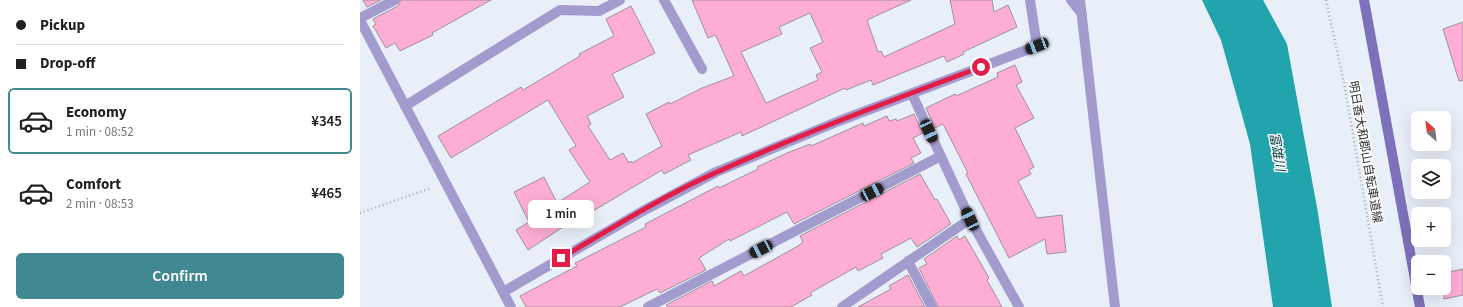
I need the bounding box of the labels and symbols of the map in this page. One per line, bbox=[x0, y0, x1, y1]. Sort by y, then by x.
car bbox=[1024, 36, 1050, 56]
route start bbox=[972, 58, 990, 76]
street label: 明日香大和郡山自転車道線 bbox=[1344, 80, 1386, 224]
north arrow bbox=[1411, 111, 1451, 151]
car bbox=[918, 118, 940, 144]
water label: 富雄川 bbox=[1265, 131, 1290, 175]
car bbox=[859, 181, 885, 203]
callout: 1 min bbox=[528, 200, 594, 228]
car bbox=[959, 206, 981, 232]
car bbox=[748, 238, 774, 260]
route end bbox=[552, 249, 570, 267]

